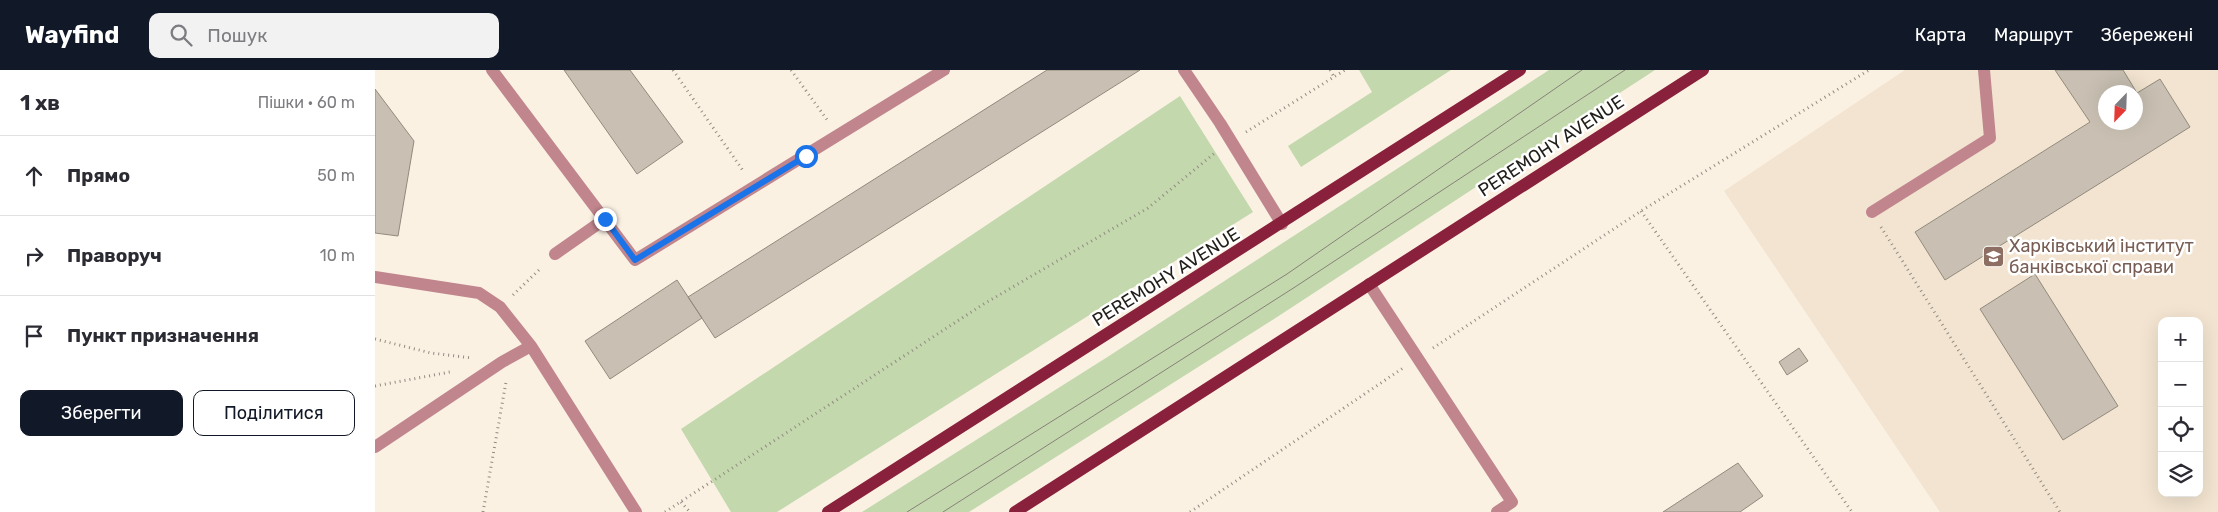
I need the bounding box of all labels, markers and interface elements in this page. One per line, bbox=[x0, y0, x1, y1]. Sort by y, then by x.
search box bbox=[149, 13, 499, 58]
text: Wayfind bbox=[25, 21, 119, 49]
icon: search bbox=[167, 21, 195, 49]
text: Пошук bbox=[207, 24, 267, 47]
text: Карта bbox=[1915, 24, 1966, 46]
text: Маршрут bbox=[1994, 24, 2073, 46]
text: Збережені bbox=[2101, 24, 2193, 46]
north arrow bbox=[2098, 85, 2143, 130]
text: 1 хв bbox=[20, 90, 60, 115]
street label: PEREMOHY AVENUE bbox=[1474, 91, 1628, 201]
text: Пішки · 60 m bbox=[258, 93, 355, 112]
route start bbox=[795, 145, 818, 168]
icon: ahead bbox=[20, 162, 48, 190]
text: Прямо bbox=[67, 164, 130, 187]
text: 50 m bbox=[317, 166, 355, 185]
route end bbox=[594, 208, 617, 231]
street label: PEREMOHY AVENUE bbox=[1088, 223, 1244, 331]
place label: Харківський інститут банківської справи bbox=[2009, 235, 2194, 278]
icon: right bbox=[20, 242, 48, 270]
text: Праворуч bbox=[67, 244, 162, 267]
school or university icon: Харківський інститут банківської справи bbox=[1981, 244, 2005, 268]
text: 10 m bbox=[320, 246, 355, 265]
map controls bbox=[2158, 317, 2203, 497]
button: + bbox=[2158, 317, 2203, 362]
icon: arrive bbox=[20, 322, 48, 350]
text: Пункт призначення bbox=[67, 324, 259, 347]
button: − bbox=[2158, 362, 2203, 407]
button: Зберегти bbox=[20, 390, 183, 436]
button: Поділитися bbox=[193, 390, 355, 436]
button: locate bbox=[2158, 407, 2203, 452]
button: layers bbox=[2158, 452, 2203, 497]

